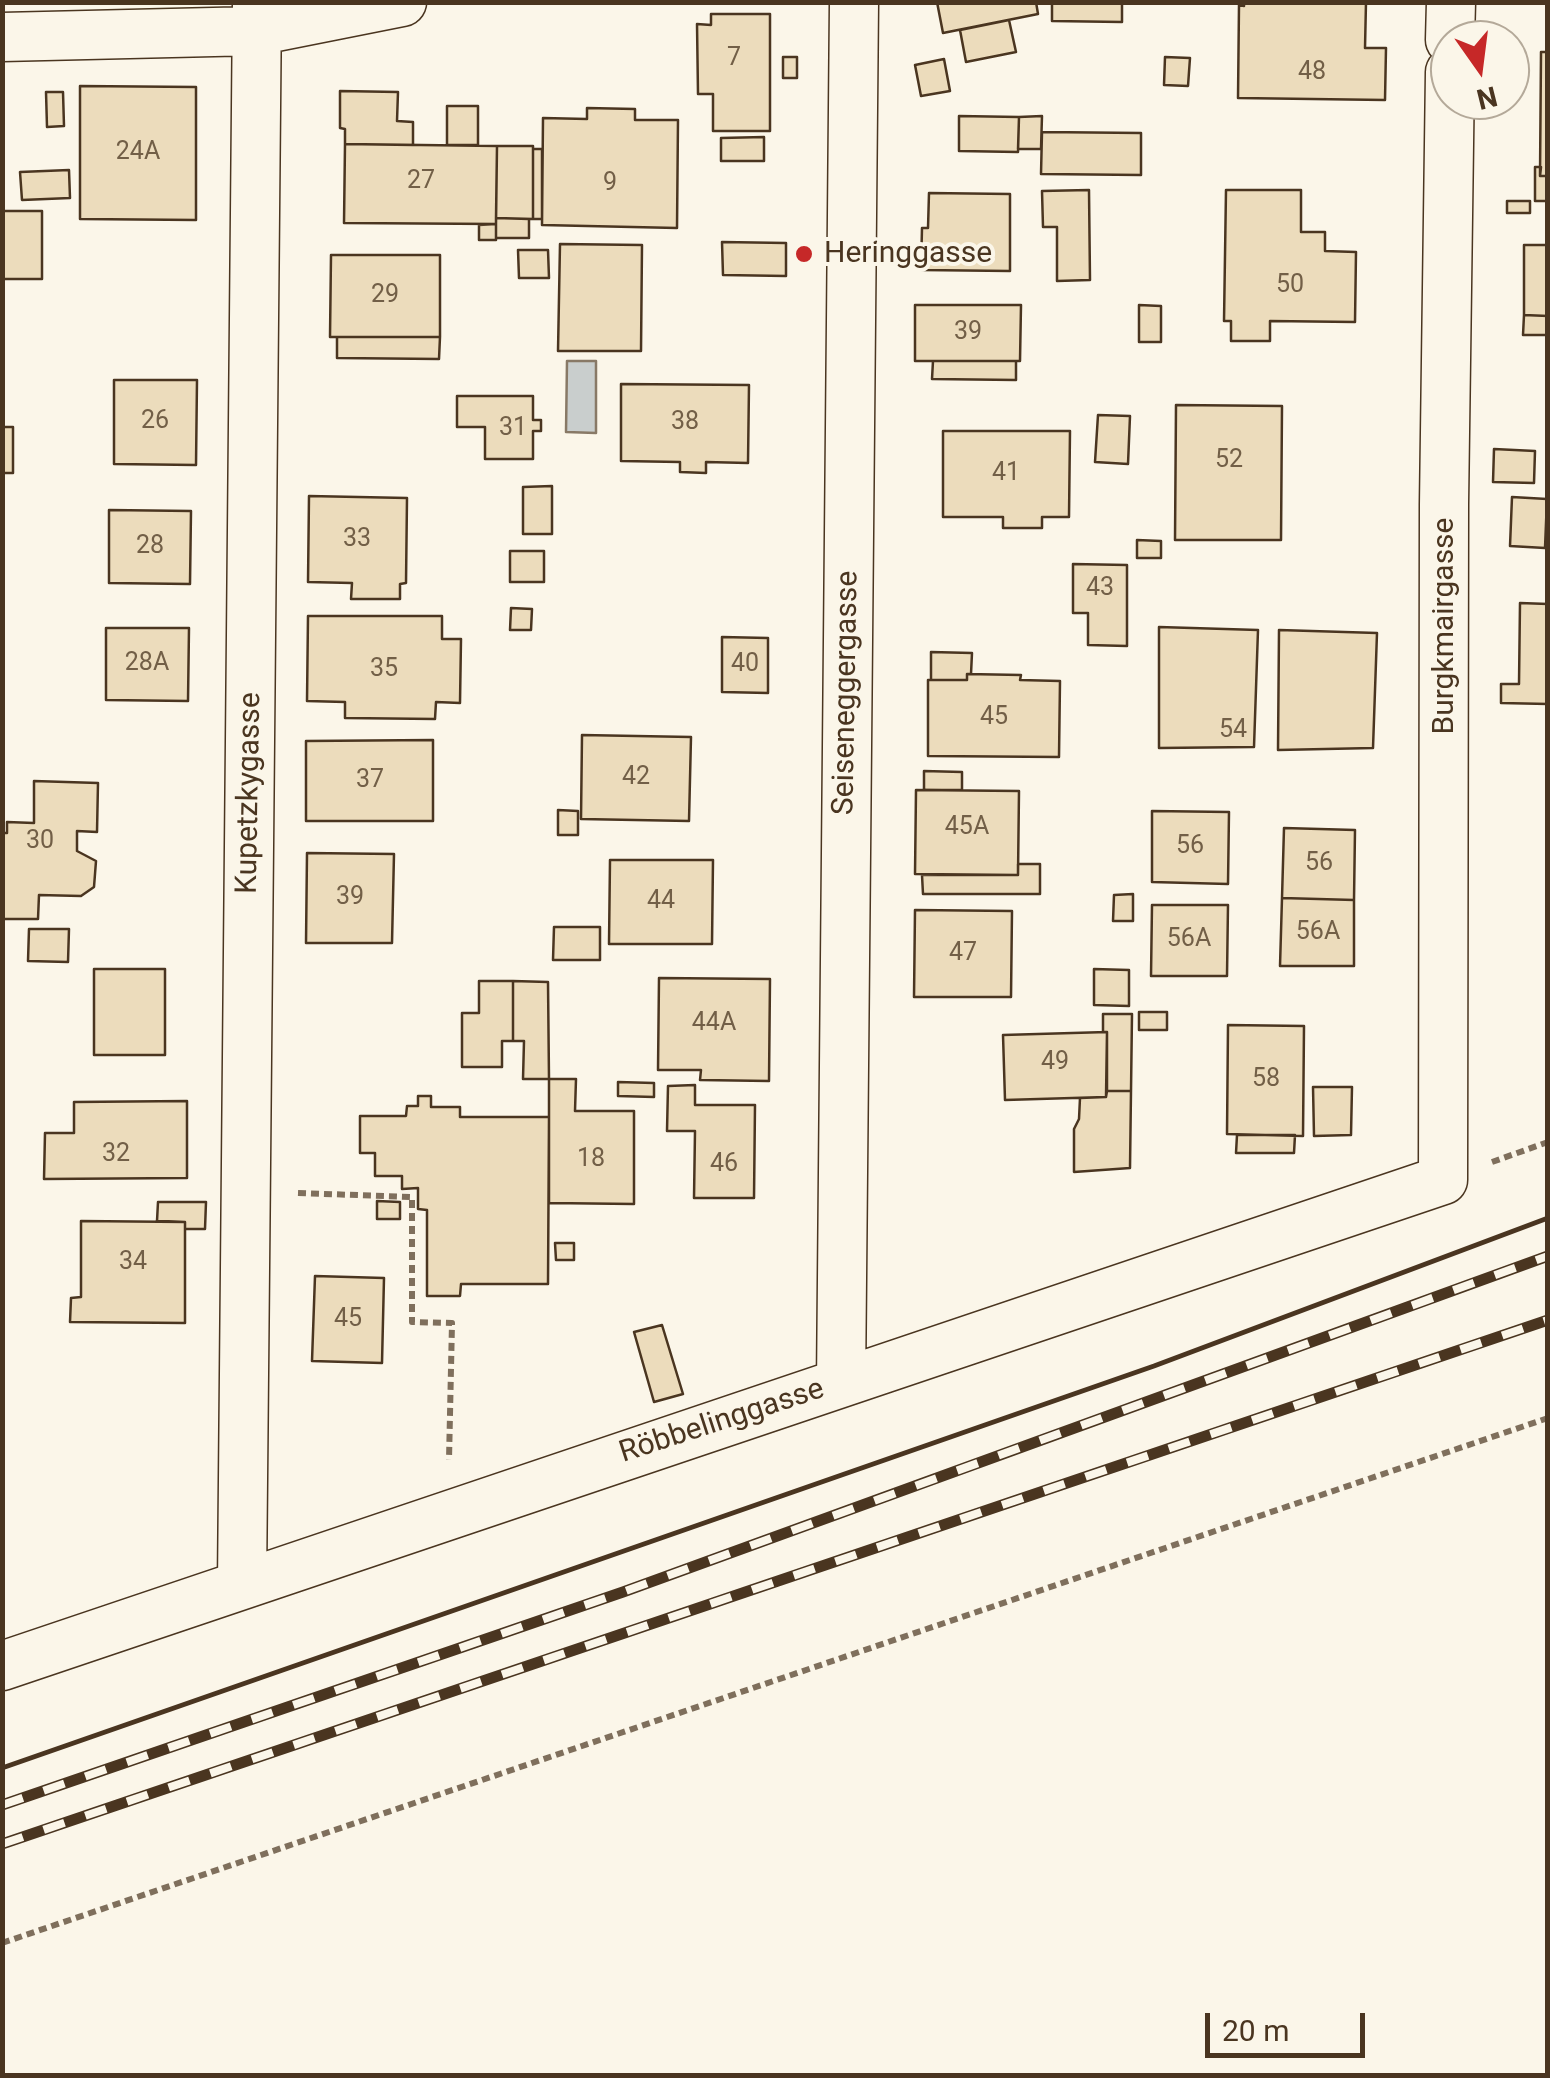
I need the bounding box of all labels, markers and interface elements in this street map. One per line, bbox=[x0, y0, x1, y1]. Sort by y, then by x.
north arrow bbox=[1430, 20, 1530, 120]
house number: 7 bbox=[727, 44, 741, 74]
house number: 48 bbox=[1298, 58, 1326, 88]
text: N bbox=[1473, 79, 1500, 116]
house number: 24A bbox=[116, 138, 160, 168]
house number: 27 bbox=[407, 167, 435, 197]
house number: 9 bbox=[603, 169, 617, 199]
place label: Heringgasse bbox=[824, 236, 992, 272]
marker: Heringgasse bbox=[793, 243, 815, 265]
house number: 50 bbox=[1276, 271, 1304, 301]
house number: 29 bbox=[371, 281, 399, 311]
house number: 39 bbox=[954, 318, 982, 348]
house number: 26 bbox=[141, 407, 169, 437]
house number: 38 bbox=[671, 408, 699, 438]
house number: 31 bbox=[499, 414, 527, 444]
house number: 52 bbox=[1215, 446, 1243, 476]
house number: 41 bbox=[992, 459, 1020, 489]
street label: Burgkmairgasse bbox=[1427, 517, 1463, 735]
house number: 33 bbox=[343, 525, 371, 555]
house number: 28 bbox=[136, 532, 164, 562]
street label: Seiseneggergasse bbox=[827, 570, 867, 816]
house number: 43 bbox=[1086, 574, 1114, 604]
house number: 28A bbox=[125, 649, 169, 679]
house number: 40 bbox=[731, 650, 759, 680]
house number: 35 bbox=[370, 655, 398, 685]
street label: Kupetzkygasse bbox=[230, 692, 270, 894]
house number: 45 bbox=[980, 703, 1008, 733]
house number: 54 bbox=[1219, 716, 1247, 746]
house number: 42 bbox=[622, 763, 650, 793]
house number: 37 bbox=[356, 766, 384, 796]
house number: 45A bbox=[945, 813, 989, 843]
house number: 30 bbox=[26, 827, 54, 857]
house number: 56 bbox=[1176, 832, 1204, 862]
house number: 56 bbox=[1305, 849, 1333, 879]
house number: 39 bbox=[336, 883, 364, 913]
house number: 44 bbox=[647, 887, 675, 917]
house number: 56A bbox=[1296, 918, 1340, 948]
house number: 56A bbox=[1167, 925, 1211, 955]
house number: 47 bbox=[949, 939, 977, 969]
house number: 44A bbox=[692, 1009, 736, 1039]
house number: 49 bbox=[1041, 1048, 1069, 1078]
house number: 58 bbox=[1252, 1065, 1280, 1095]
house number: 32 bbox=[102, 1140, 130, 1170]
house number: 18 bbox=[577, 1145, 605, 1175]
house number: 46 bbox=[710, 1150, 738, 1180]
house number: 34 bbox=[119, 1248, 147, 1278]
house number: 45 bbox=[334, 1305, 362, 1335]
street label: Röbbelinggasse bbox=[615, 1372, 829, 1472]
scale bar bbox=[1210, 1993, 1370, 2055]
text: 20 m bbox=[1222, 2013, 1289, 2048]

